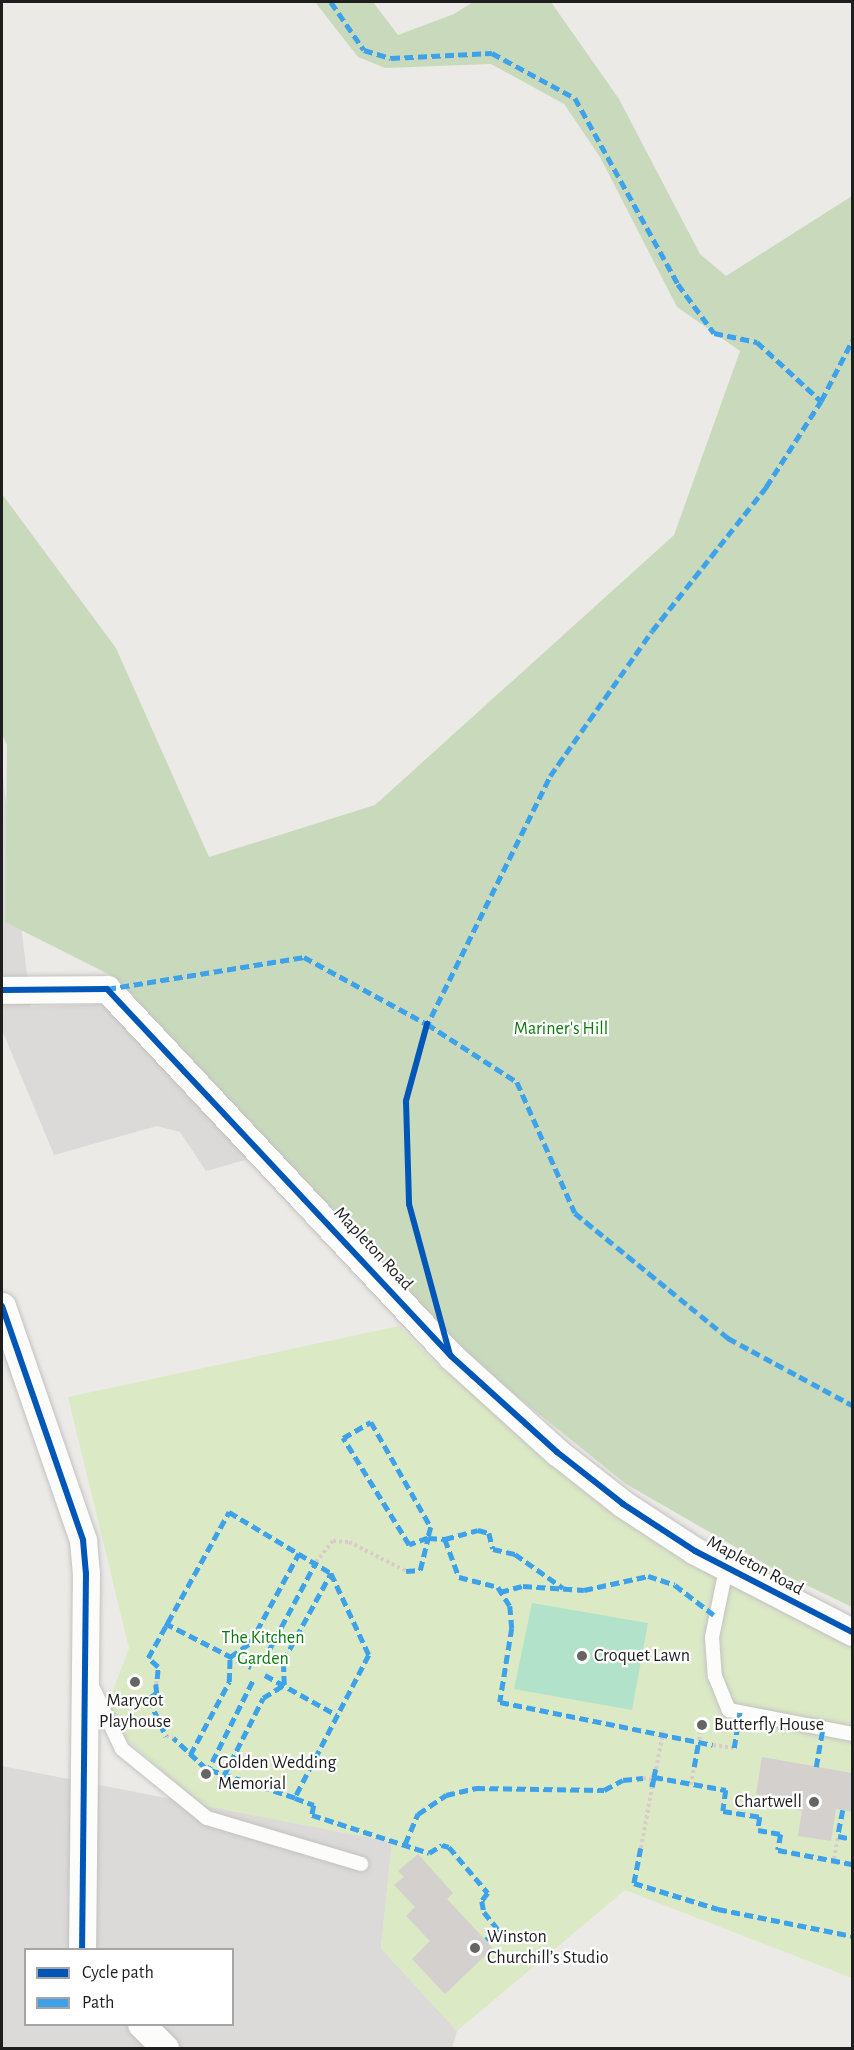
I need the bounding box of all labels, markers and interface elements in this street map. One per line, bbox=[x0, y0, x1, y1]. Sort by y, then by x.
park label: Mariner's Hill bbox=[514, 1018, 608, 1040]
street label: Mapleton Road bbox=[329, 1203, 417, 1295]
street label: Mapleton Road bbox=[703, 1531, 807, 1601]
park label: The Kitchen Garden bbox=[222, 1628, 304, 1670]
place label: Croquet Lawn bbox=[594, 1645, 690, 1667]
marker: Croquet Lawn bbox=[575, 1649, 589, 1663]
marker: Marycot Playhouse bbox=[128, 1675, 142, 1689]
place label: Marycot Playhouse bbox=[99, 1691, 171, 1734]
place label: Butterfly House bbox=[714, 1714, 824, 1736]
marker: Butterfly House bbox=[695, 1718, 709, 1732]
place label: Golden Wedding Memorial bbox=[218, 1753, 336, 1796]
marker: Golden Wedding Memorial bbox=[199, 1767, 213, 1781]
place label: Chartwell bbox=[735, 1791, 802, 1813]
marker: Chartwell bbox=[807, 1795, 821, 1809]
place label: Winston Churchill’s Studio bbox=[487, 1927, 609, 1970]
marker: Winston Churchill’s Studio bbox=[468, 1941, 482, 1955]
legend bbox=[24, 1948, 234, 2026]
text: Cycle path bbox=[82, 1964, 154, 1982]
text: Path bbox=[82, 1994, 114, 2012]

